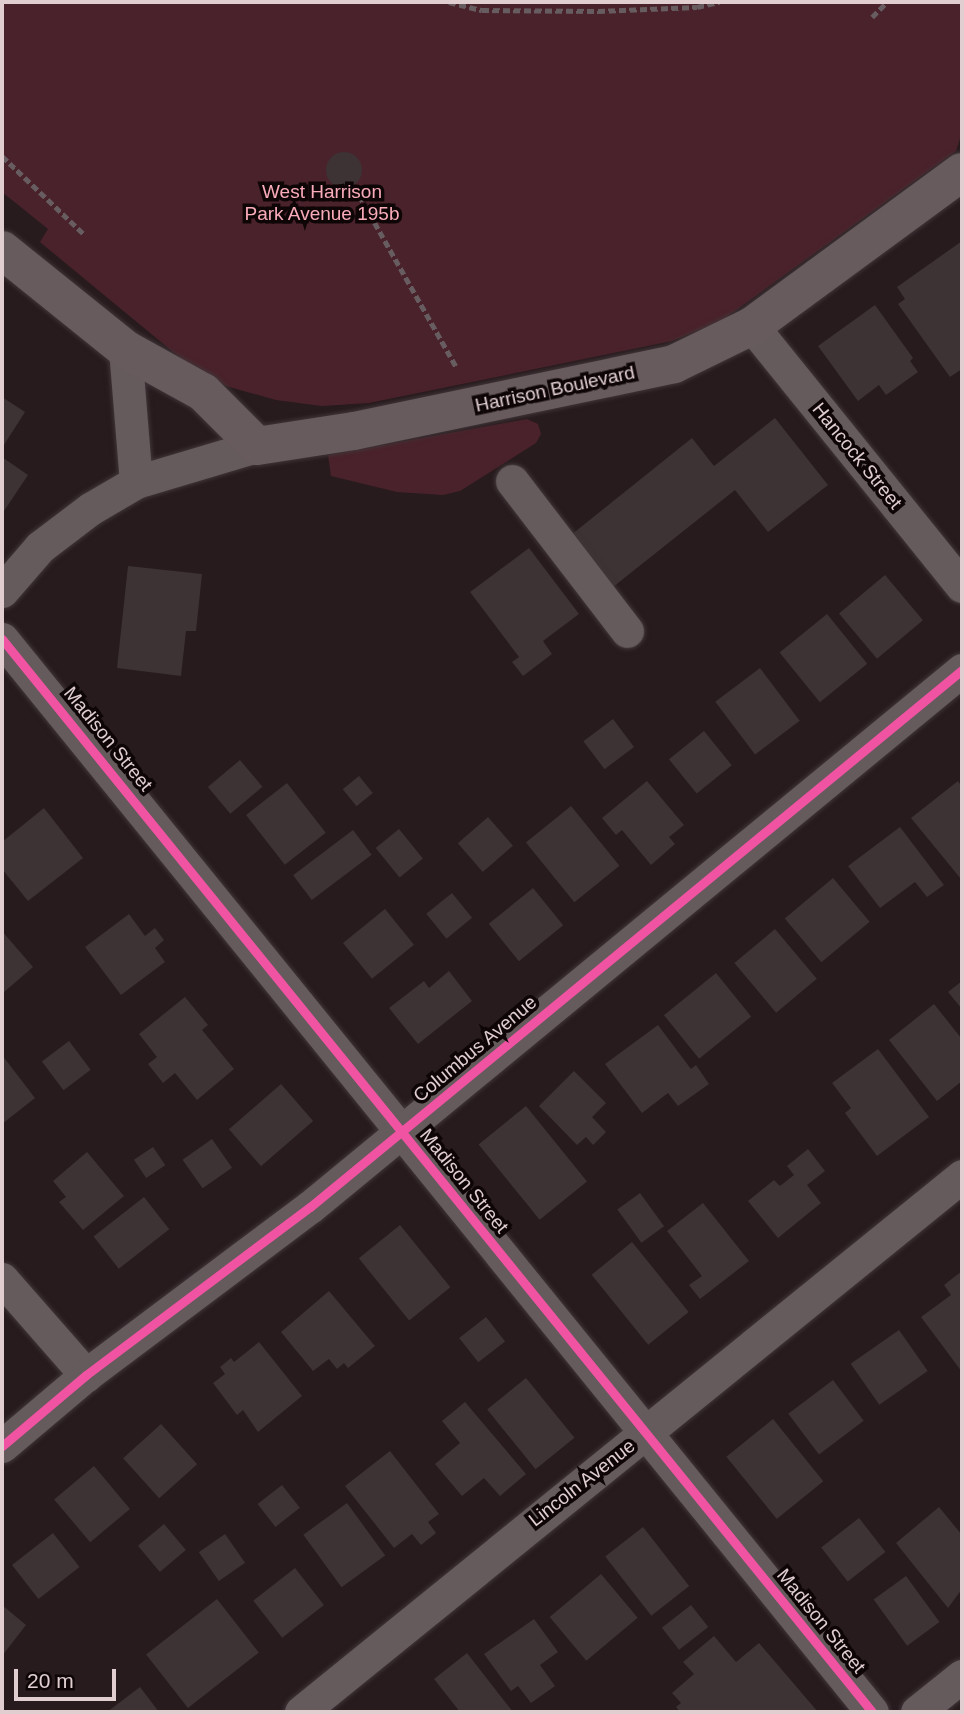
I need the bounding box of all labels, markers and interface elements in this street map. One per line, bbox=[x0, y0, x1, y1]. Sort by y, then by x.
park label: West Harrison Park Avenue 195b bbox=[244, 181, 400, 225]
street label: Harrison Boulevard bbox=[473, 361, 637, 417]
street label: Hancock Street bbox=[807, 398, 907, 514]
street label: Madison Street bbox=[59, 682, 157, 796]
street label: Columbus Avenue bbox=[408, 990, 542, 1108]
street label: Madison Street bbox=[415, 1124, 513, 1238]
street label: Lincoln Avenue bbox=[524, 1434, 640, 1532]
street label: Madison Street bbox=[772, 1564, 870, 1678]
scale bar bbox=[18, 1654, 119, 1698]
text: 20 m bbox=[27, 1669, 74, 1692]

